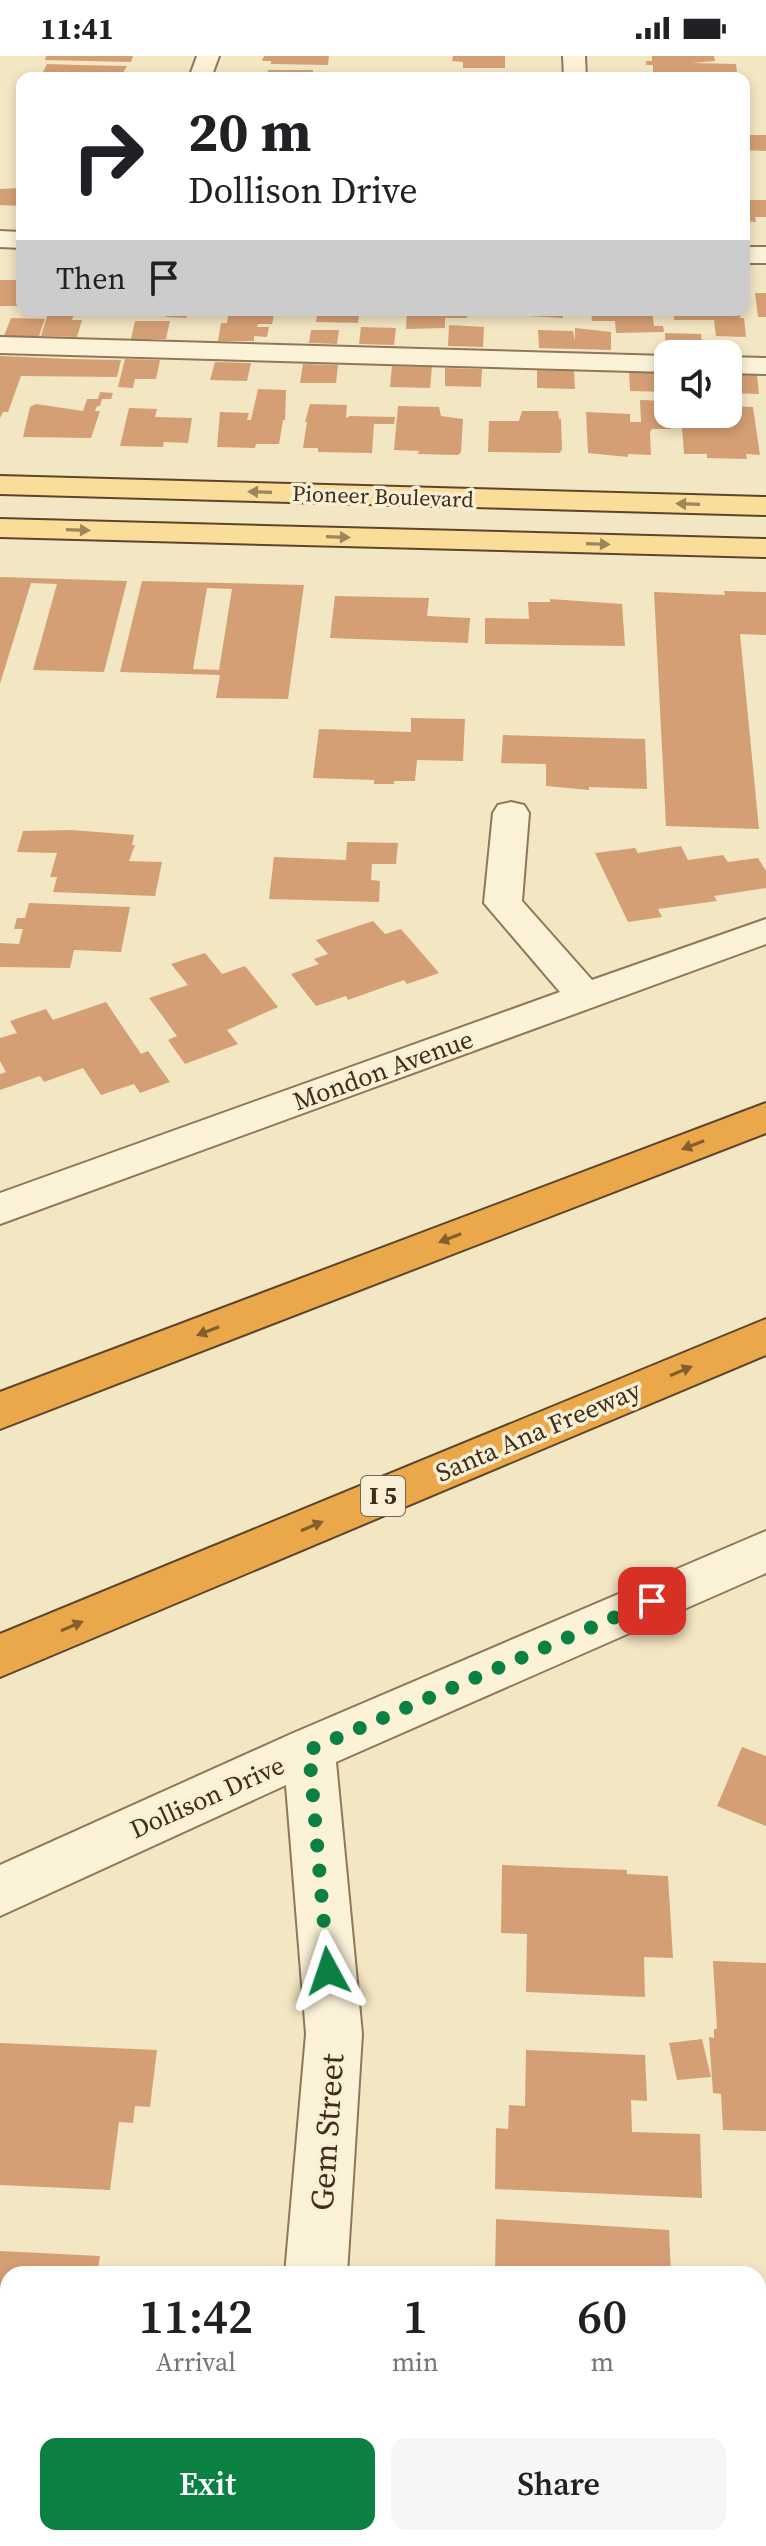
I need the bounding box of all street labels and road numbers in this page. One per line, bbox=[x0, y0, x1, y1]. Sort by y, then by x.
street label: Pioneer Boulevard bbox=[292, 478, 475, 514]
street label: Mondon Avenue bbox=[288, 1021, 478, 1119]
street label: Santa Ana Freeway bbox=[430, 1371, 647, 1490]
road number: I 5 bbox=[361, 1476, 405, 1516]
street label: Dollison Drive bbox=[124, 1747, 290, 1847]
street label: Gem Street bbox=[300, 2051, 354, 2212]

